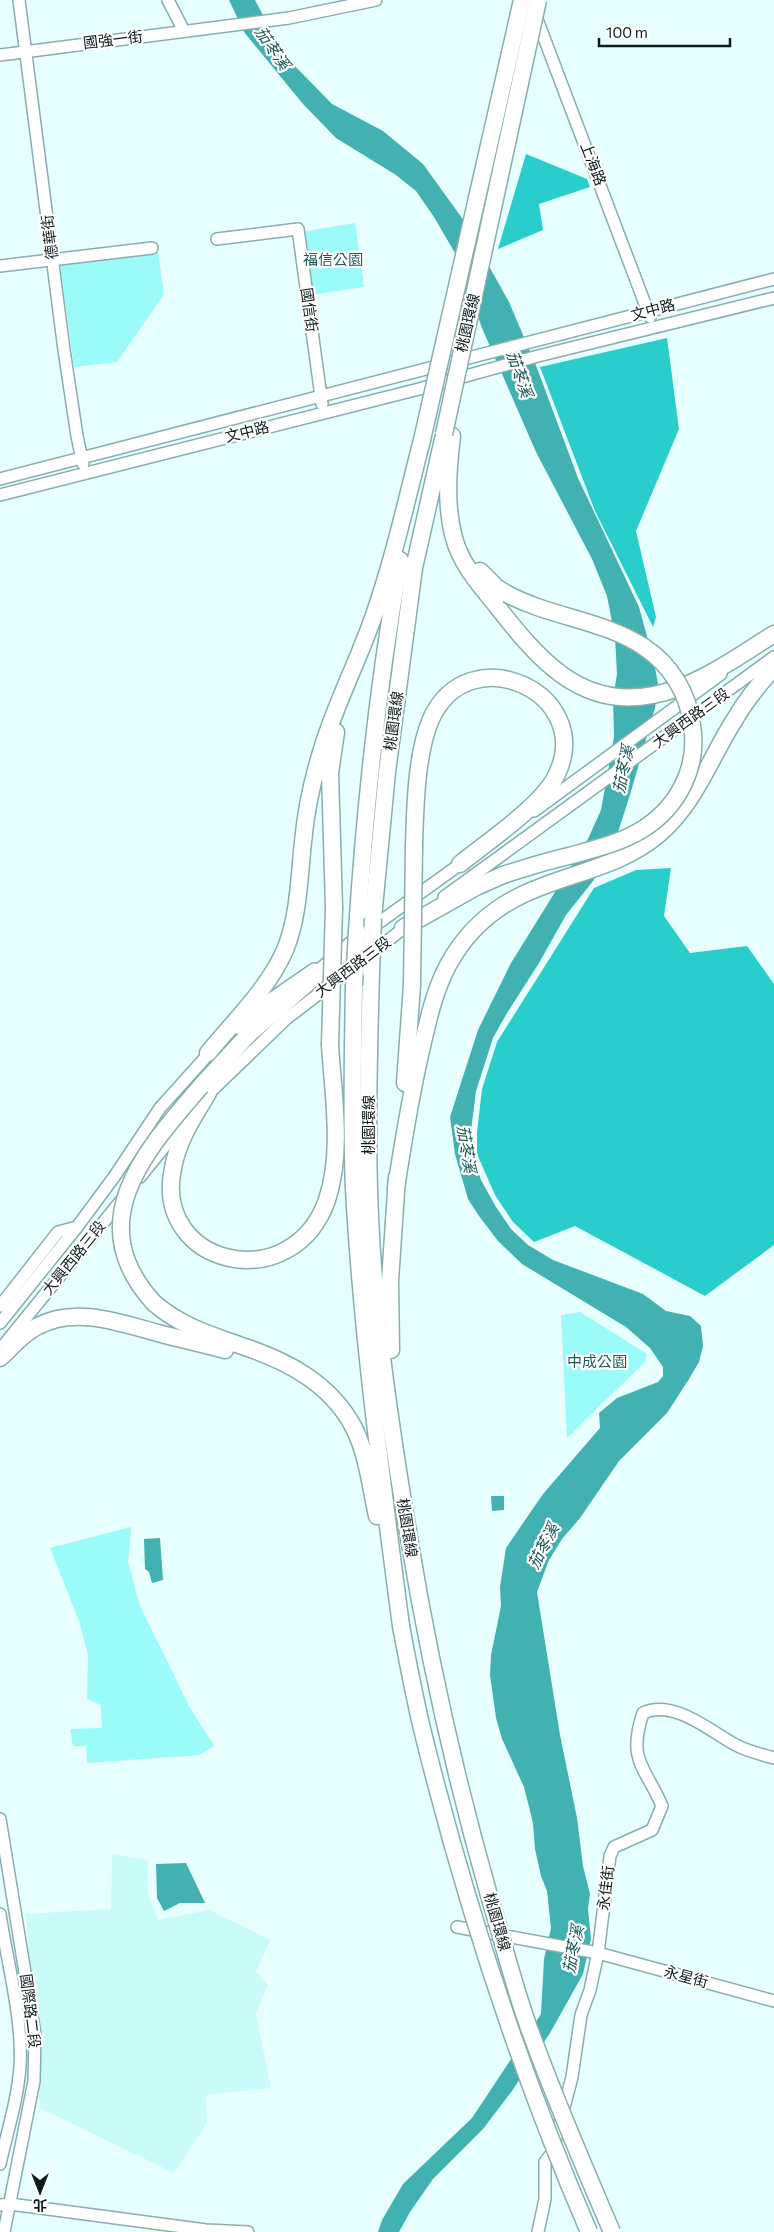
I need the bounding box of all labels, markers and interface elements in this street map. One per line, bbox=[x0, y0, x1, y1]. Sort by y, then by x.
scale bar bbox=[599, 15, 730, 47]
water label: 茄苳溪 bbox=[252, 23, 296, 75]
text: 100 m bbox=[606, 23, 648, 41]
street label: 國強一街 bbox=[82, 26, 144, 52]
street label: 上海路 bbox=[577, 139, 610, 188]
street label: 德華街 bbox=[37, 214, 61, 261]
park label: 福信公園 bbox=[303, 250, 363, 268]
street label: 國信街 bbox=[298, 286, 322, 333]
street label: 桃園環線 bbox=[452, 292, 483, 354]
street label: 文中路 bbox=[629, 295, 677, 324]
water label: 茄苳溪 bbox=[504, 348, 538, 402]
street label: 文中路 bbox=[223, 417, 271, 445]
street label: 大興西路三段 bbox=[649, 683, 732, 751]
street label: 桃園環線 bbox=[380, 690, 406, 752]
water label: 茄苳溪 bbox=[608, 741, 637, 794]
street label: 大興西路三段 bbox=[311, 932, 394, 1000]
street label: 桃園環線 bbox=[359, 1095, 377, 1155]
water label: 茄苳溪 bbox=[454, 1124, 481, 1176]
street label: 大興西路三段 bbox=[38, 1217, 109, 1298]
park label: 中成公園 bbox=[567, 1352, 627, 1370]
street label: 桃園環線 bbox=[394, 1497, 422, 1559]
water label: 茄苳溪 bbox=[523, 1518, 563, 1571]
street label: 永佳街 bbox=[593, 1864, 617, 1911]
street label: 桃園環線 bbox=[481, 1890, 515, 1953]
water label: 茄苳溪 bbox=[559, 1922, 587, 1974]
street label: 永星街 bbox=[662, 1962, 710, 1991]
street label: 國際路二段 bbox=[17, 1973, 44, 2049]
north arrow bbox=[15, 2167, 65, 2217]
text: 北 bbox=[33, 2197, 47, 2214]

